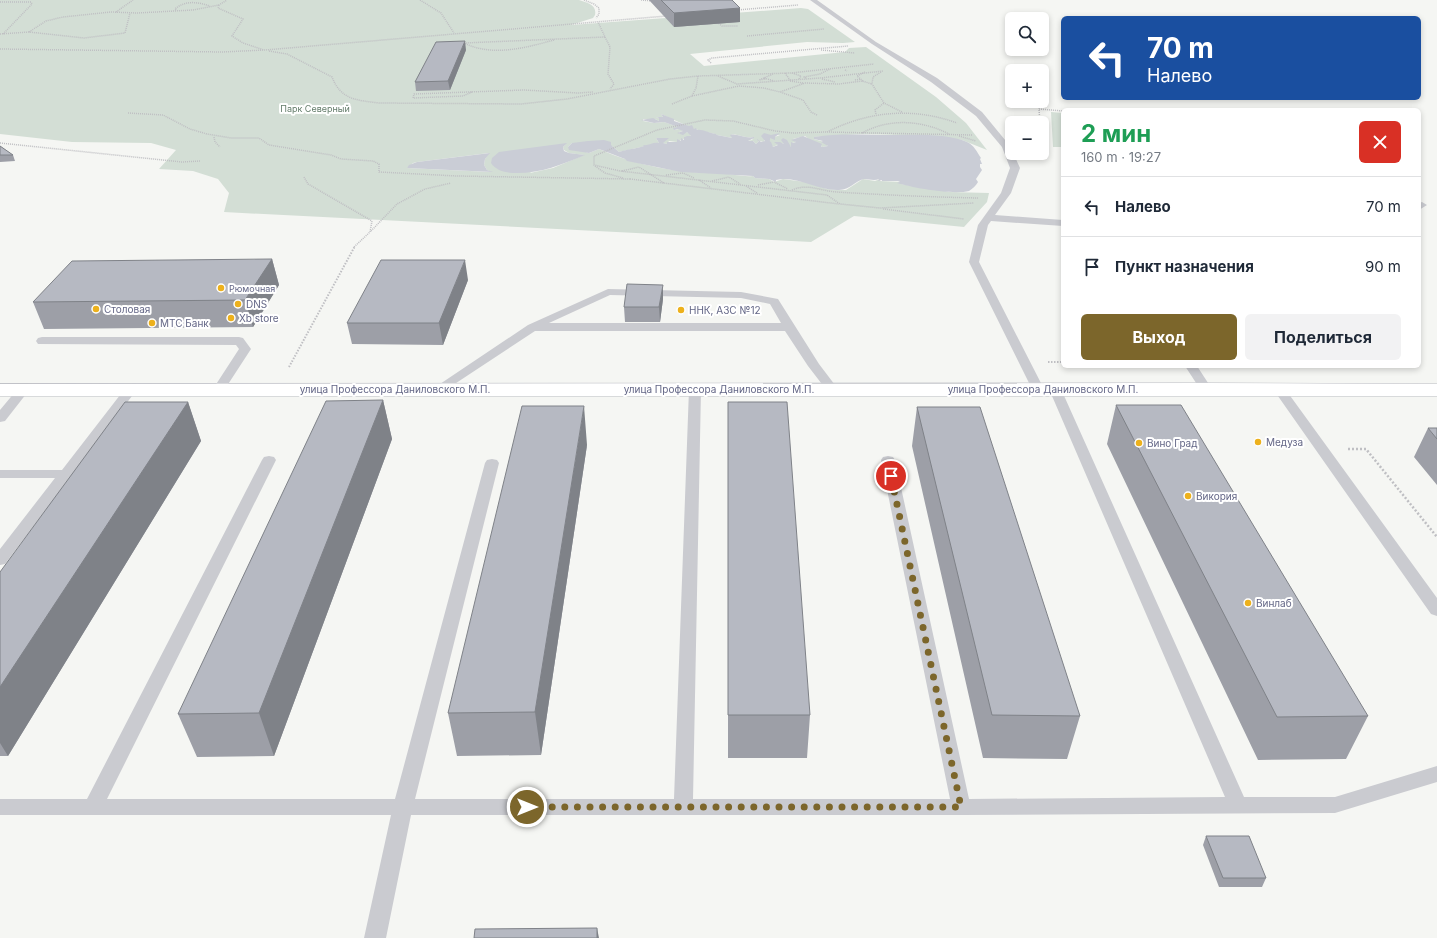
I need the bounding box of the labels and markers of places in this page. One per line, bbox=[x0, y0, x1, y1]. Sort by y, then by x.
marker: Рюмочная bbox=[216, 283, 226, 293]
place label: Рюмочная bbox=[229, 283, 275, 294]
place label: DNS bbox=[246, 298, 267, 310]
marker: DNS bbox=[233, 299, 243, 309]
place label: Столовая bbox=[104, 303, 150, 315]
marker: Столовая bbox=[91, 304, 101, 314]
place label: ННК, АЗС №12 bbox=[689, 304, 761, 316]
marker: ННК, АЗС №12 bbox=[676, 305, 686, 315]
place label: Xb store bbox=[239, 312, 279, 324]
marker: Xb store bbox=[226, 313, 236, 323]
place label: МТС Банк bbox=[160, 317, 209, 329]
marker: МТС Банк bbox=[147, 318, 157, 328]
place label: Медуза bbox=[1266, 436, 1303, 448]
place label: Вино Град bbox=[1147, 437, 1198, 449]
marker: Медуза bbox=[1253, 437, 1263, 447]
marker: Вино Град bbox=[1134, 438, 1144, 448]
pin bbox=[874, 459, 908, 493]
place label: Викория bbox=[1196, 490, 1237, 502]
marker: Викория bbox=[1183, 491, 1193, 501]
place label: Винлаб bbox=[1256, 597, 1292, 609]
marker: Винлаб bbox=[1243, 598, 1253, 608]

